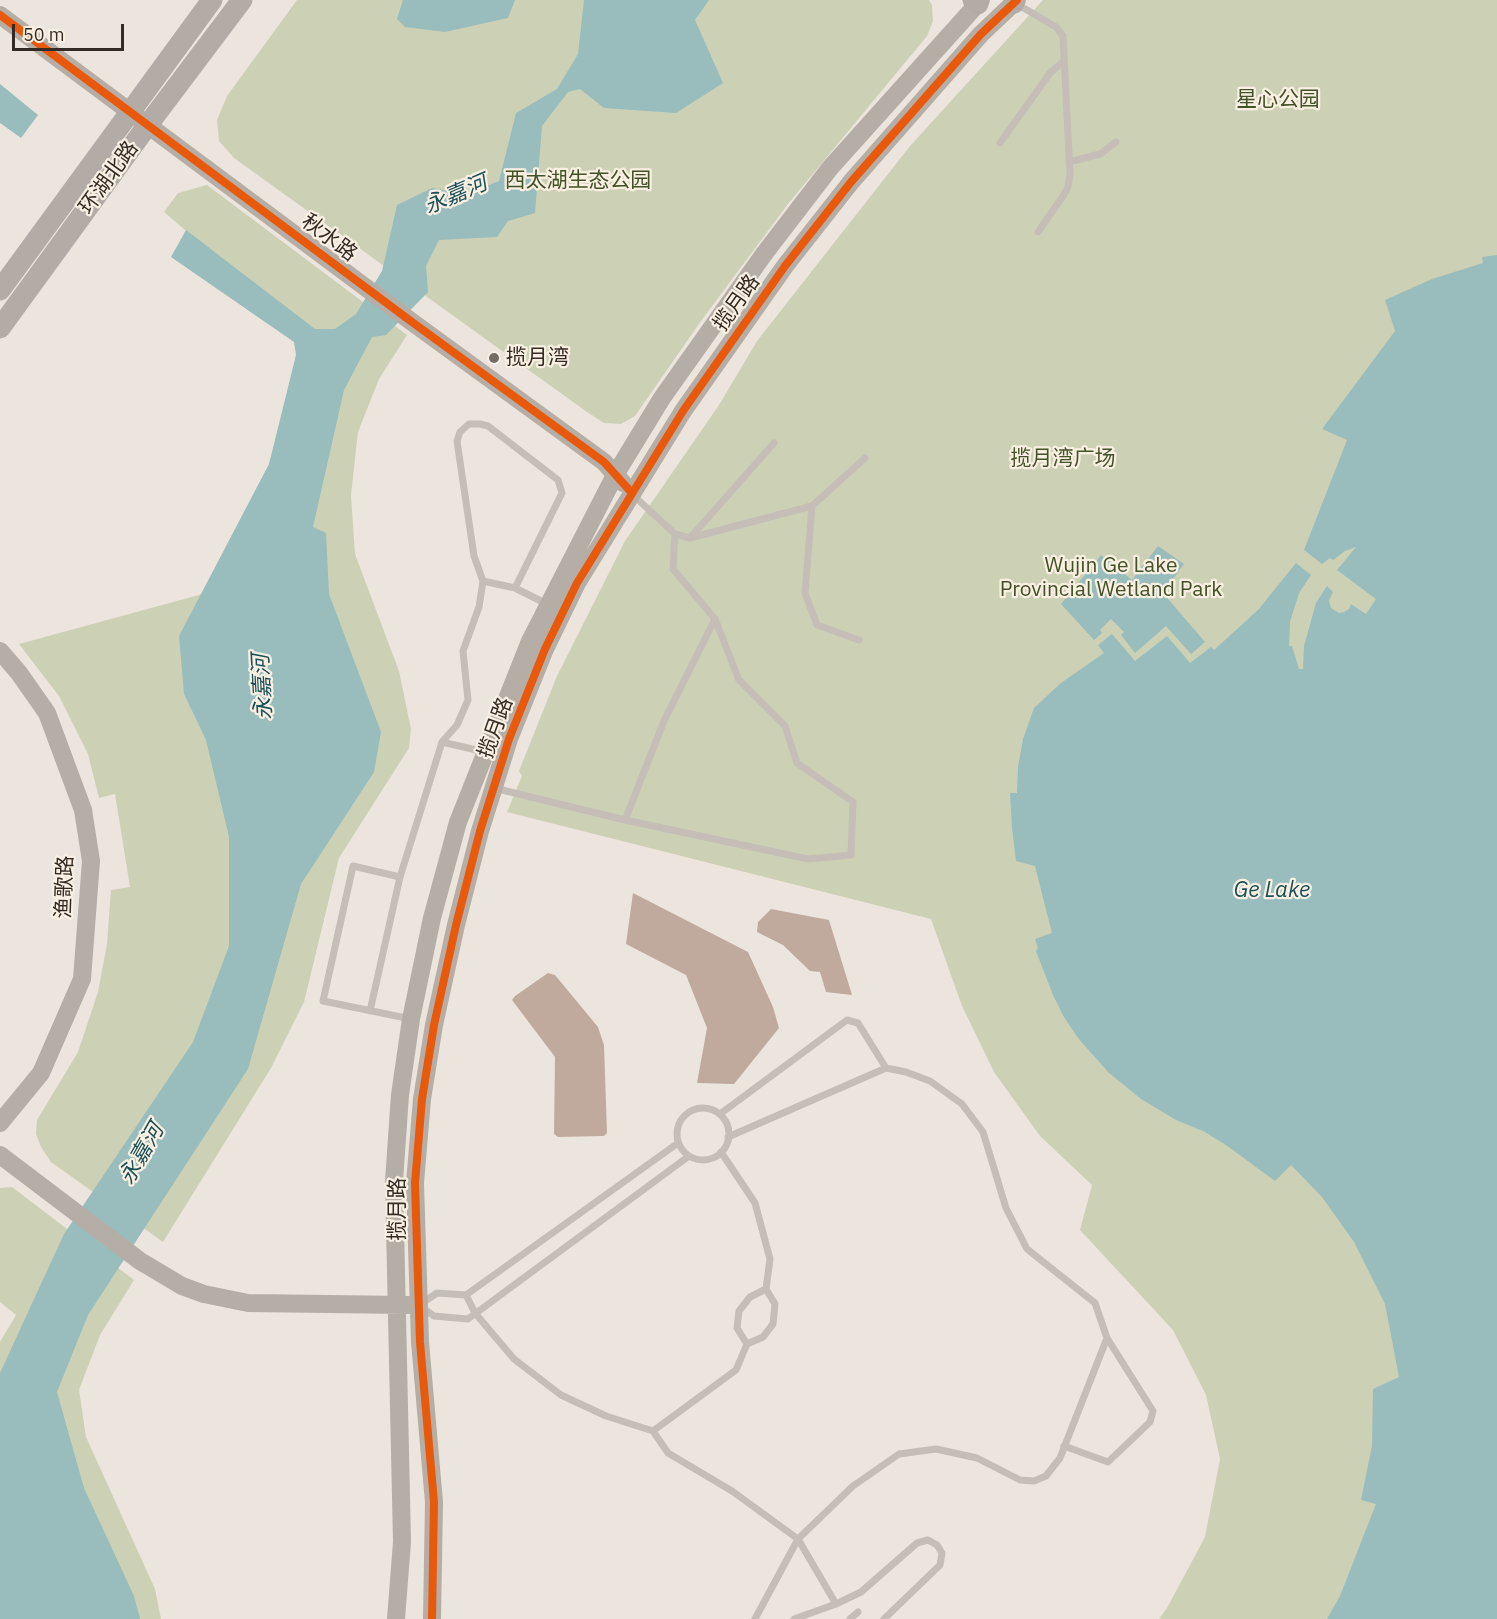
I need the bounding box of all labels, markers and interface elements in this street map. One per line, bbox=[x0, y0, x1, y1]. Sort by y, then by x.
scale bar bbox=[15, 12, 128, 50]
text: 50 m bbox=[23, 23, 65, 46]
park label: 星心公园 bbox=[1236, 87, 1320, 113]
street label: 环湖北路 bbox=[74, 137, 144, 219]
park label: 西太湖生态公园 bbox=[505, 168, 651, 194]
water label: 永嘉河 bbox=[420, 170, 492, 220]
street label: 秋水路 bbox=[296, 209, 362, 267]
street label: 揽月路 bbox=[709, 270, 765, 336]
place label: 揽月湾 bbox=[506, 345, 569, 371]
marker: 揽月湾 bbox=[487, 351, 501, 365]
park label: 揽月湾广场 bbox=[1011, 446, 1115, 472]
park label: Wujin Ge Lake Provincial Wetland Park bbox=[1000, 553, 1222, 603]
water label: 永嘉河 bbox=[248, 653, 278, 721]
street label: 揽月路 bbox=[473, 694, 519, 762]
street label: 渔歌路 bbox=[51, 855, 79, 919]
water label: Ge Lake bbox=[1234, 878, 1310, 904]
water label: 永嘉河 bbox=[114, 1119, 170, 1189]
street label: 揽月路 bbox=[385, 1178, 411, 1240]

